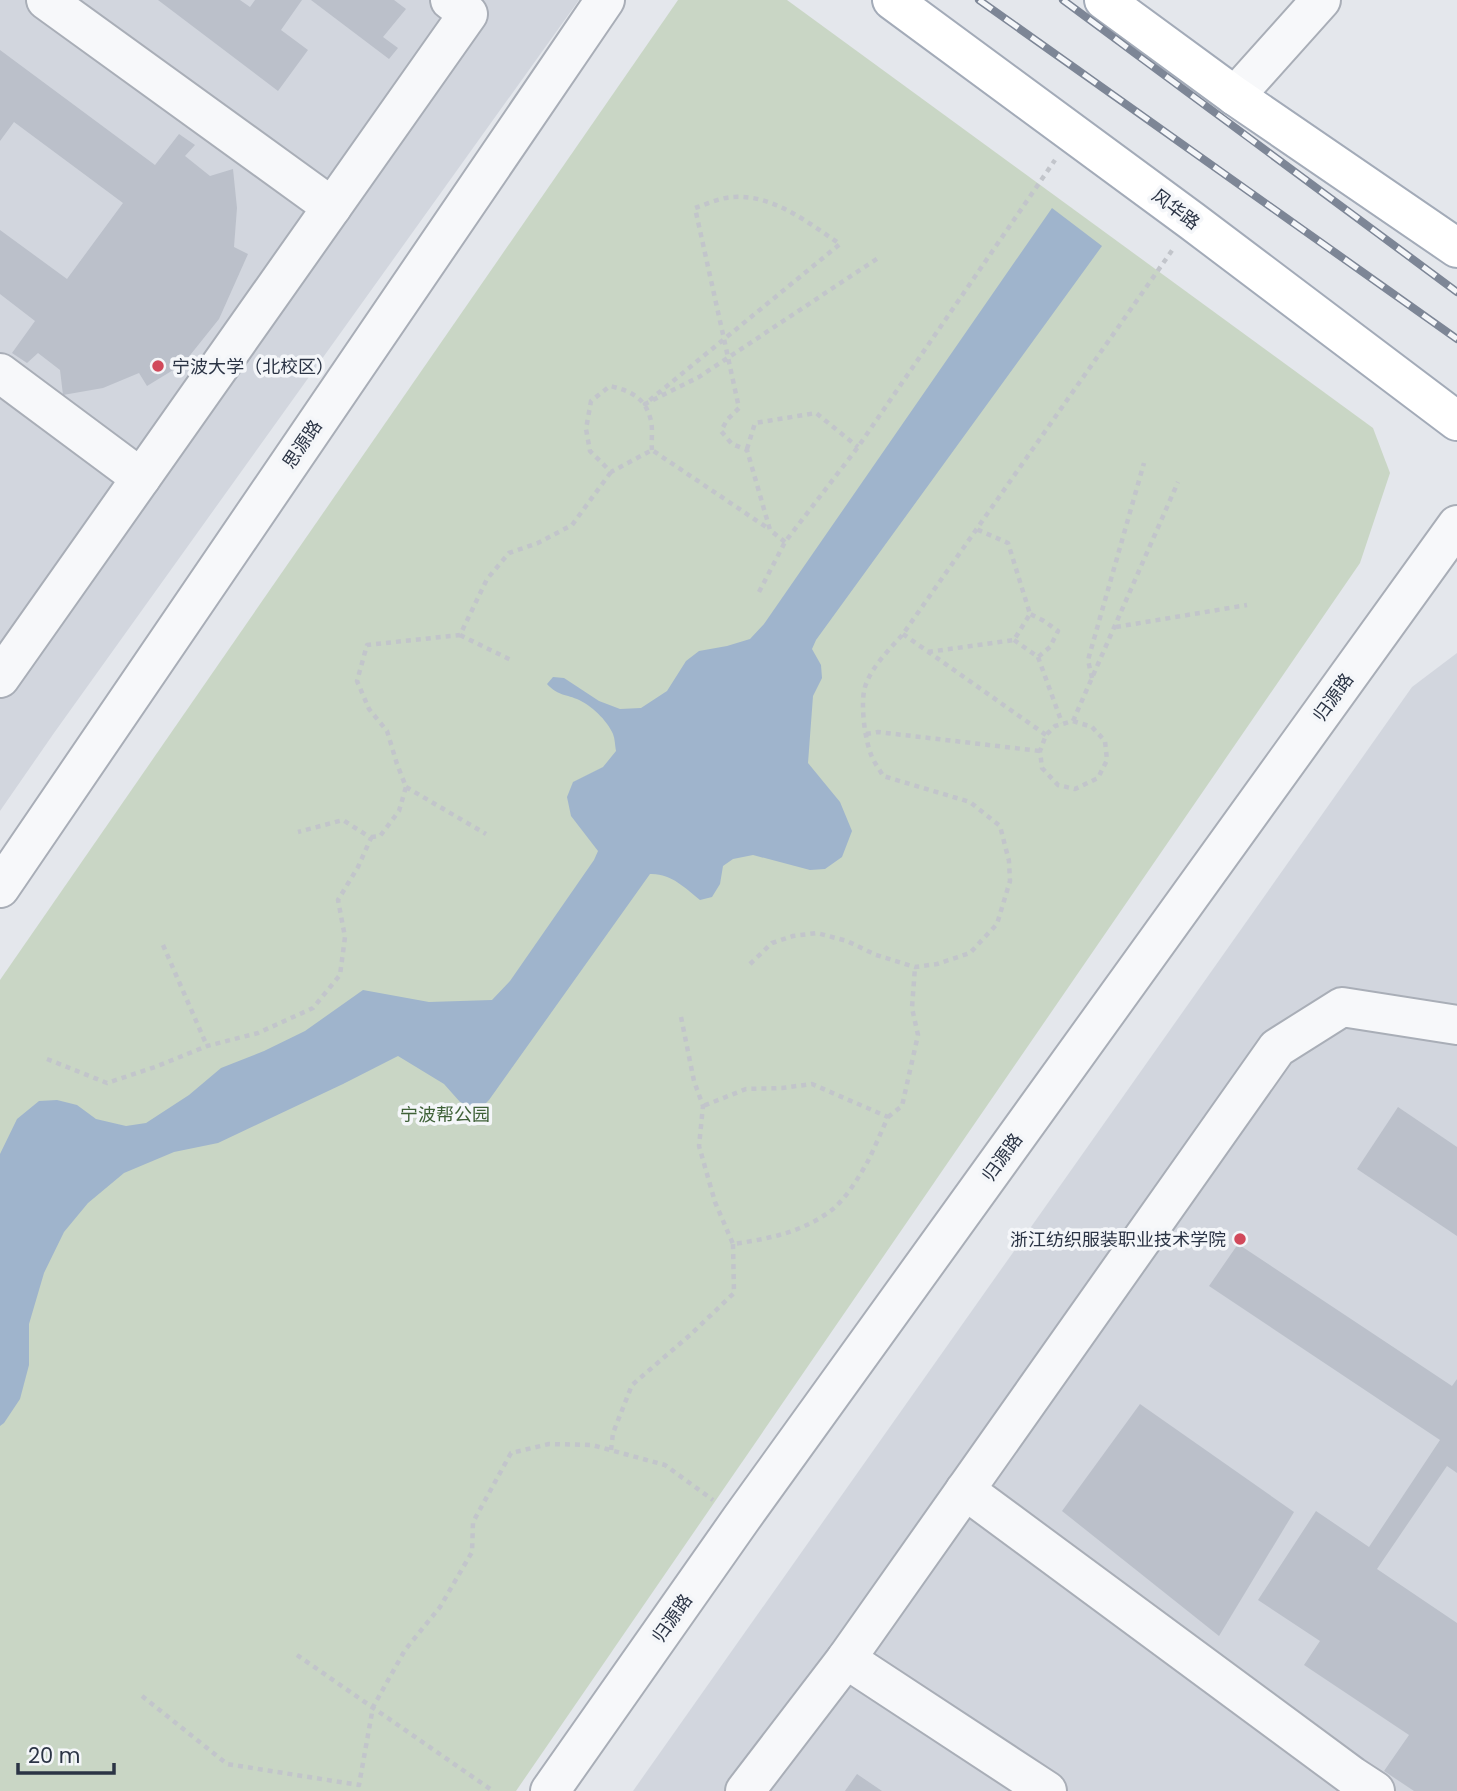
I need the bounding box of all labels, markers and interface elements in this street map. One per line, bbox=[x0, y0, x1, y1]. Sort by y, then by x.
street label: 风华路 bbox=[1147, 183, 1205, 235]
place label: 宁波大学（北校区） bbox=[172, 354, 334, 379]
marker: 宁波大学（北校区） bbox=[150, 358, 166, 374]
street label: 思源路 bbox=[277, 415, 327, 473]
street label: 归源路 bbox=[1307, 668, 1359, 726]
park label: 宁波帮公园 bbox=[400, 1102, 490, 1127]
street label: 归源路 bbox=[976, 1128, 1028, 1186]
place label: 浙江纺织服装职业技术学院 bbox=[1010, 1227, 1226, 1252]
marker: 浙江纺织服装职业技术学院 bbox=[1232, 1231, 1248, 1247]
street label: 归源路 bbox=[646, 1589, 698, 1647]
scale bar bbox=[18, 1732, 114, 1776]
text: 20 m bbox=[28, 1741, 81, 1770]

